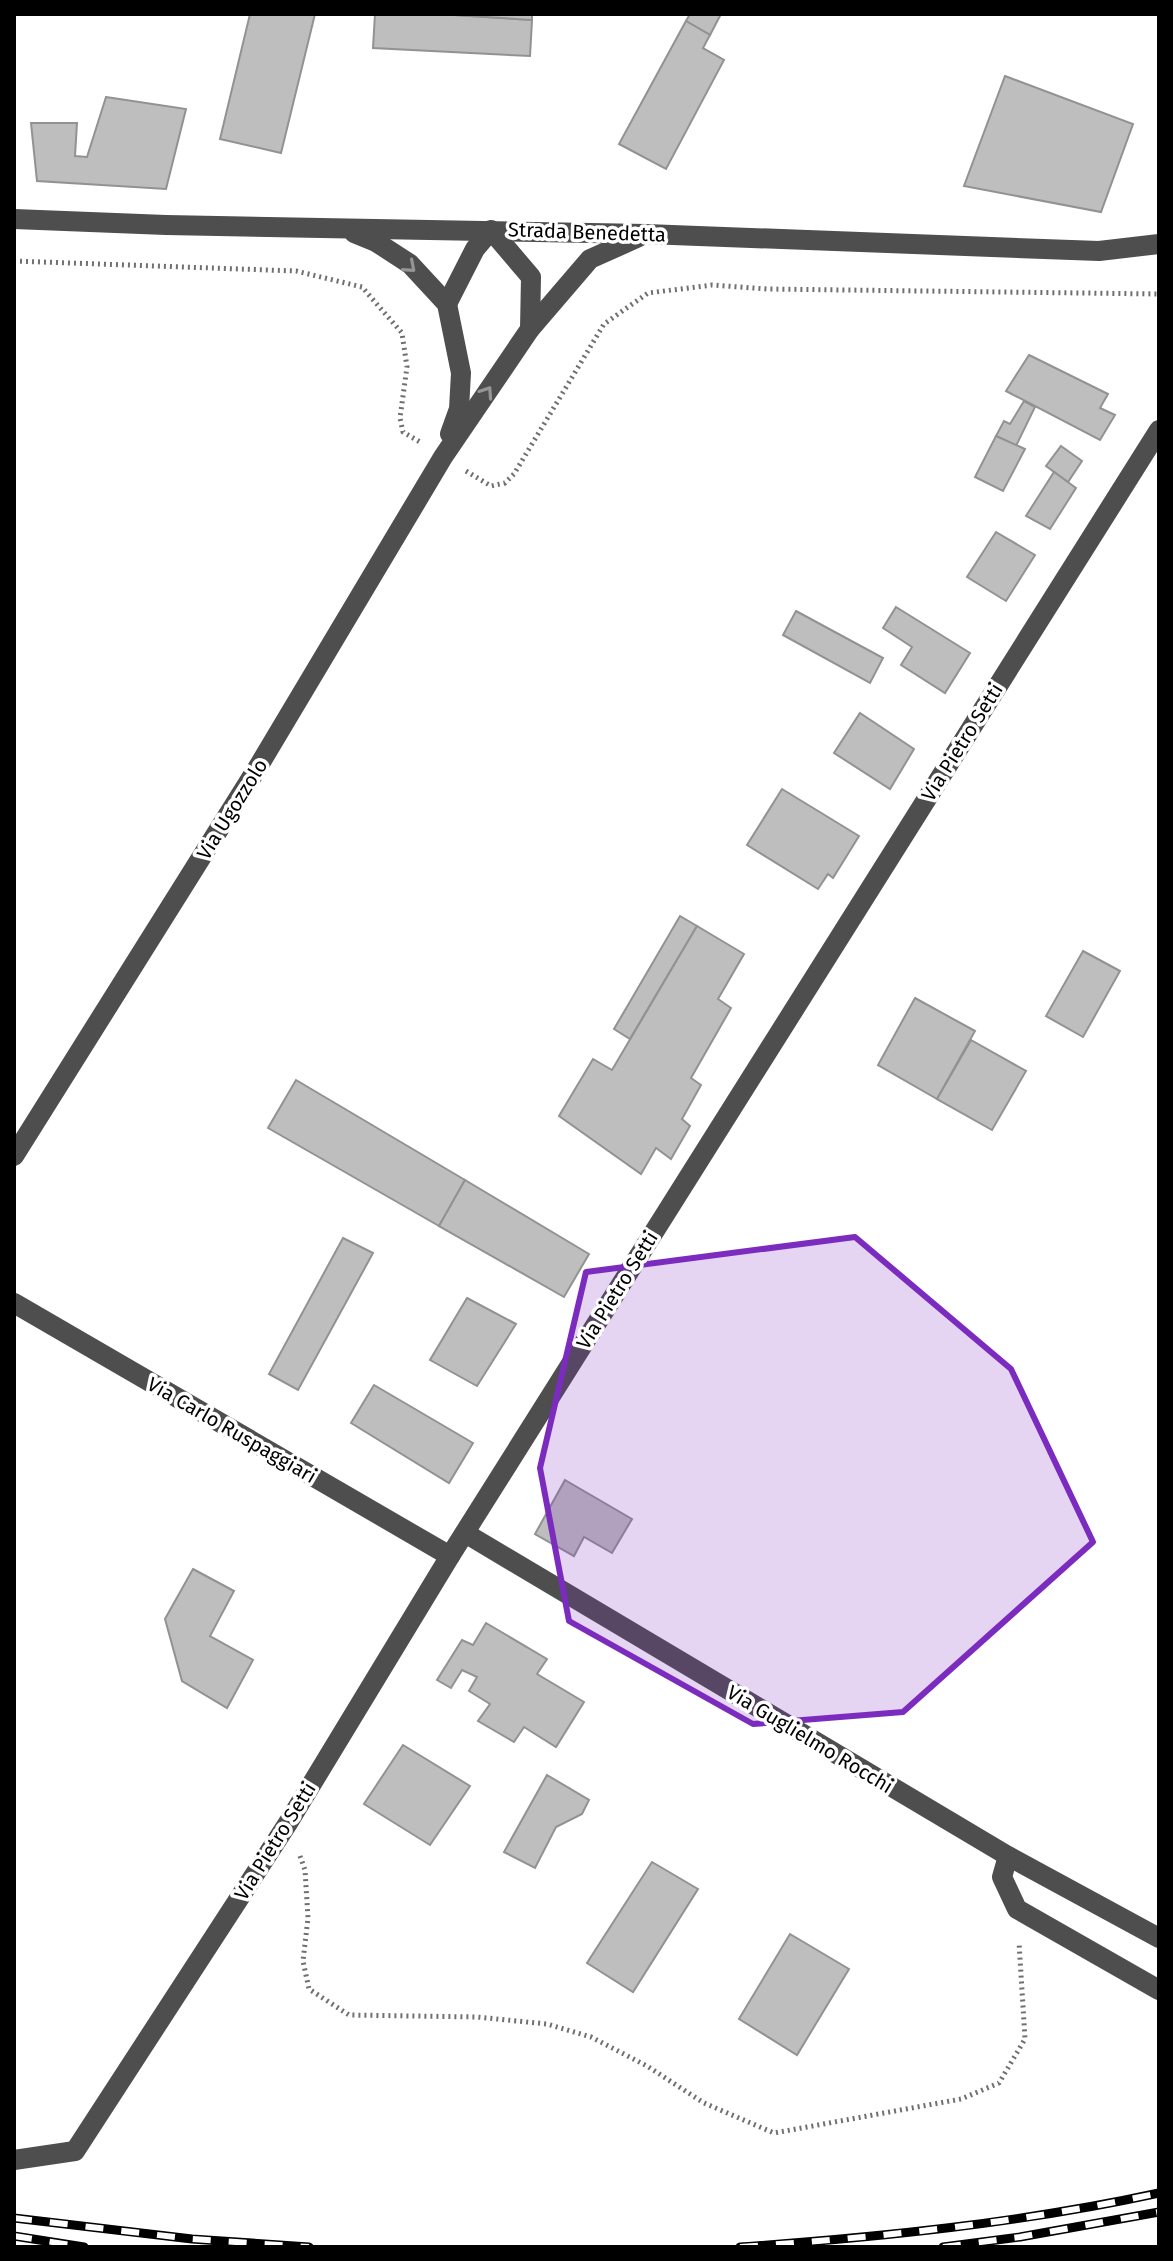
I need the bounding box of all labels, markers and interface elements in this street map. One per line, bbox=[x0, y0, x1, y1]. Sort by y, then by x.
street label: Strada Benedetta bbox=[508, 217, 666, 247]
one-way arrow bbox=[401, 257, 416, 272]
one-way arrow bbox=[477, 387, 492, 401]
street label: Via Pietro Setti bbox=[916, 679, 1008, 805]
street label: Via Ugozzolo bbox=[192, 754, 272, 864]
street label: Via Pietro Setti bbox=[571, 1227, 663, 1353]
street label: Via Carlo Ruspaggiari bbox=[143, 1372, 321, 1488]
street label: Via Guglielmo Rocchi bbox=[723, 1680, 897, 1798]
street label: Via Pietro Setti bbox=[229, 1778, 321, 1904]

